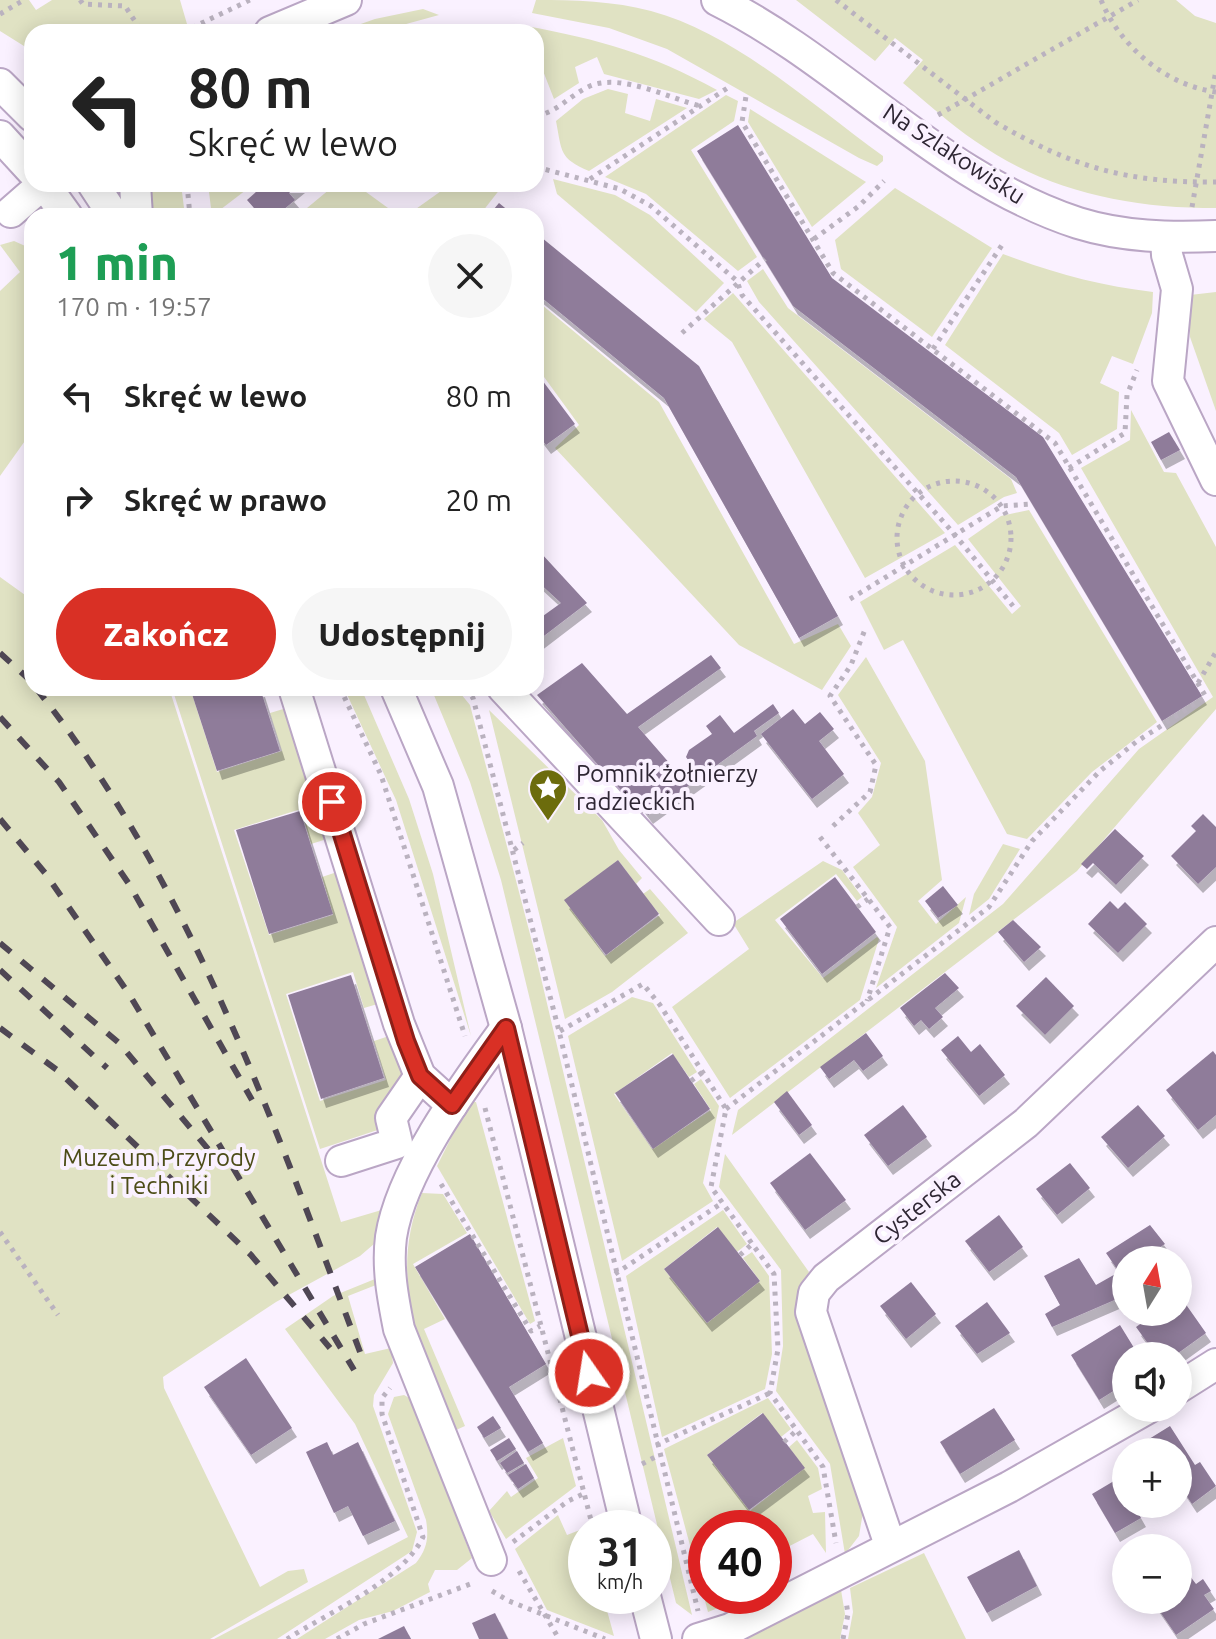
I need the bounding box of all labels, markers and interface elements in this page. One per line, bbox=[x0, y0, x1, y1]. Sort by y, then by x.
icon: left bbox=[56, 56, 160, 160]
text: 80 m bbox=[188, 56, 313, 119]
street label: Na Szlakowisku bbox=[878, 98, 1030, 209]
text: Skręć w lewo bbox=[188, 122, 398, 163]
button: close bbox=[428, 234, 512, 318]
text: 1 min bbox=[56, 235, 178, 289]
text: 170 m · 19:57 bbox=[56, 292, 212, 321]
icon: left bbox=[56, 374, 100, 418]
text: Skręć w lewo bbox=[124, 379, 307, 413]
text: 80 m bbox=[445, 379, 512, 413]
icon: right bbox=[56, 478, 100, 522]
text: Skręć w prawo bbox=[124, 483, 327, 517]
text: 20 m bbox=[445, 483, 512, 517]
button: Zakończ bbox=[56, 588, 276, 680]
button: Udostępnij bbox=[292, 588, 512, 680]
place label: Pomnik żołnierzy radzieckich bbox=[576, 760, 758, 815]
place icon: Pomnik żołnierzy radzieckich bbox=[527, 767, 569, 822]
pin bbox=[298, 768, 366, 836]
icon: arrive bbox=[310, 780, 354, 824]
park label: Muzeum Przyrody i Techniki bbox=[62, 1144, 256, 1199]
street label: Cysterska bbox=[868, 1165, 966, 1250]
north arrow bbox=[1112, 1246, 1192, 1326]
map controls bbox=[1112, 1246, 1192, 1614]
position arrow bbox=[547, 1331, 631, 1415]
button: sound bbox=[1112, 1342, 1192, 1422]
button: + bbox=[1112, 1438, 1192, 1518]
speed limit sign: 40 bbox=[688, 1510, 792, 1614]
text: 31 bbox=[597, 1529, 643, 1574]
button: − bbox=[1112, 1534, 1192, 1614]
text: km/h bbox=[597, 1570, 643, 1593]

